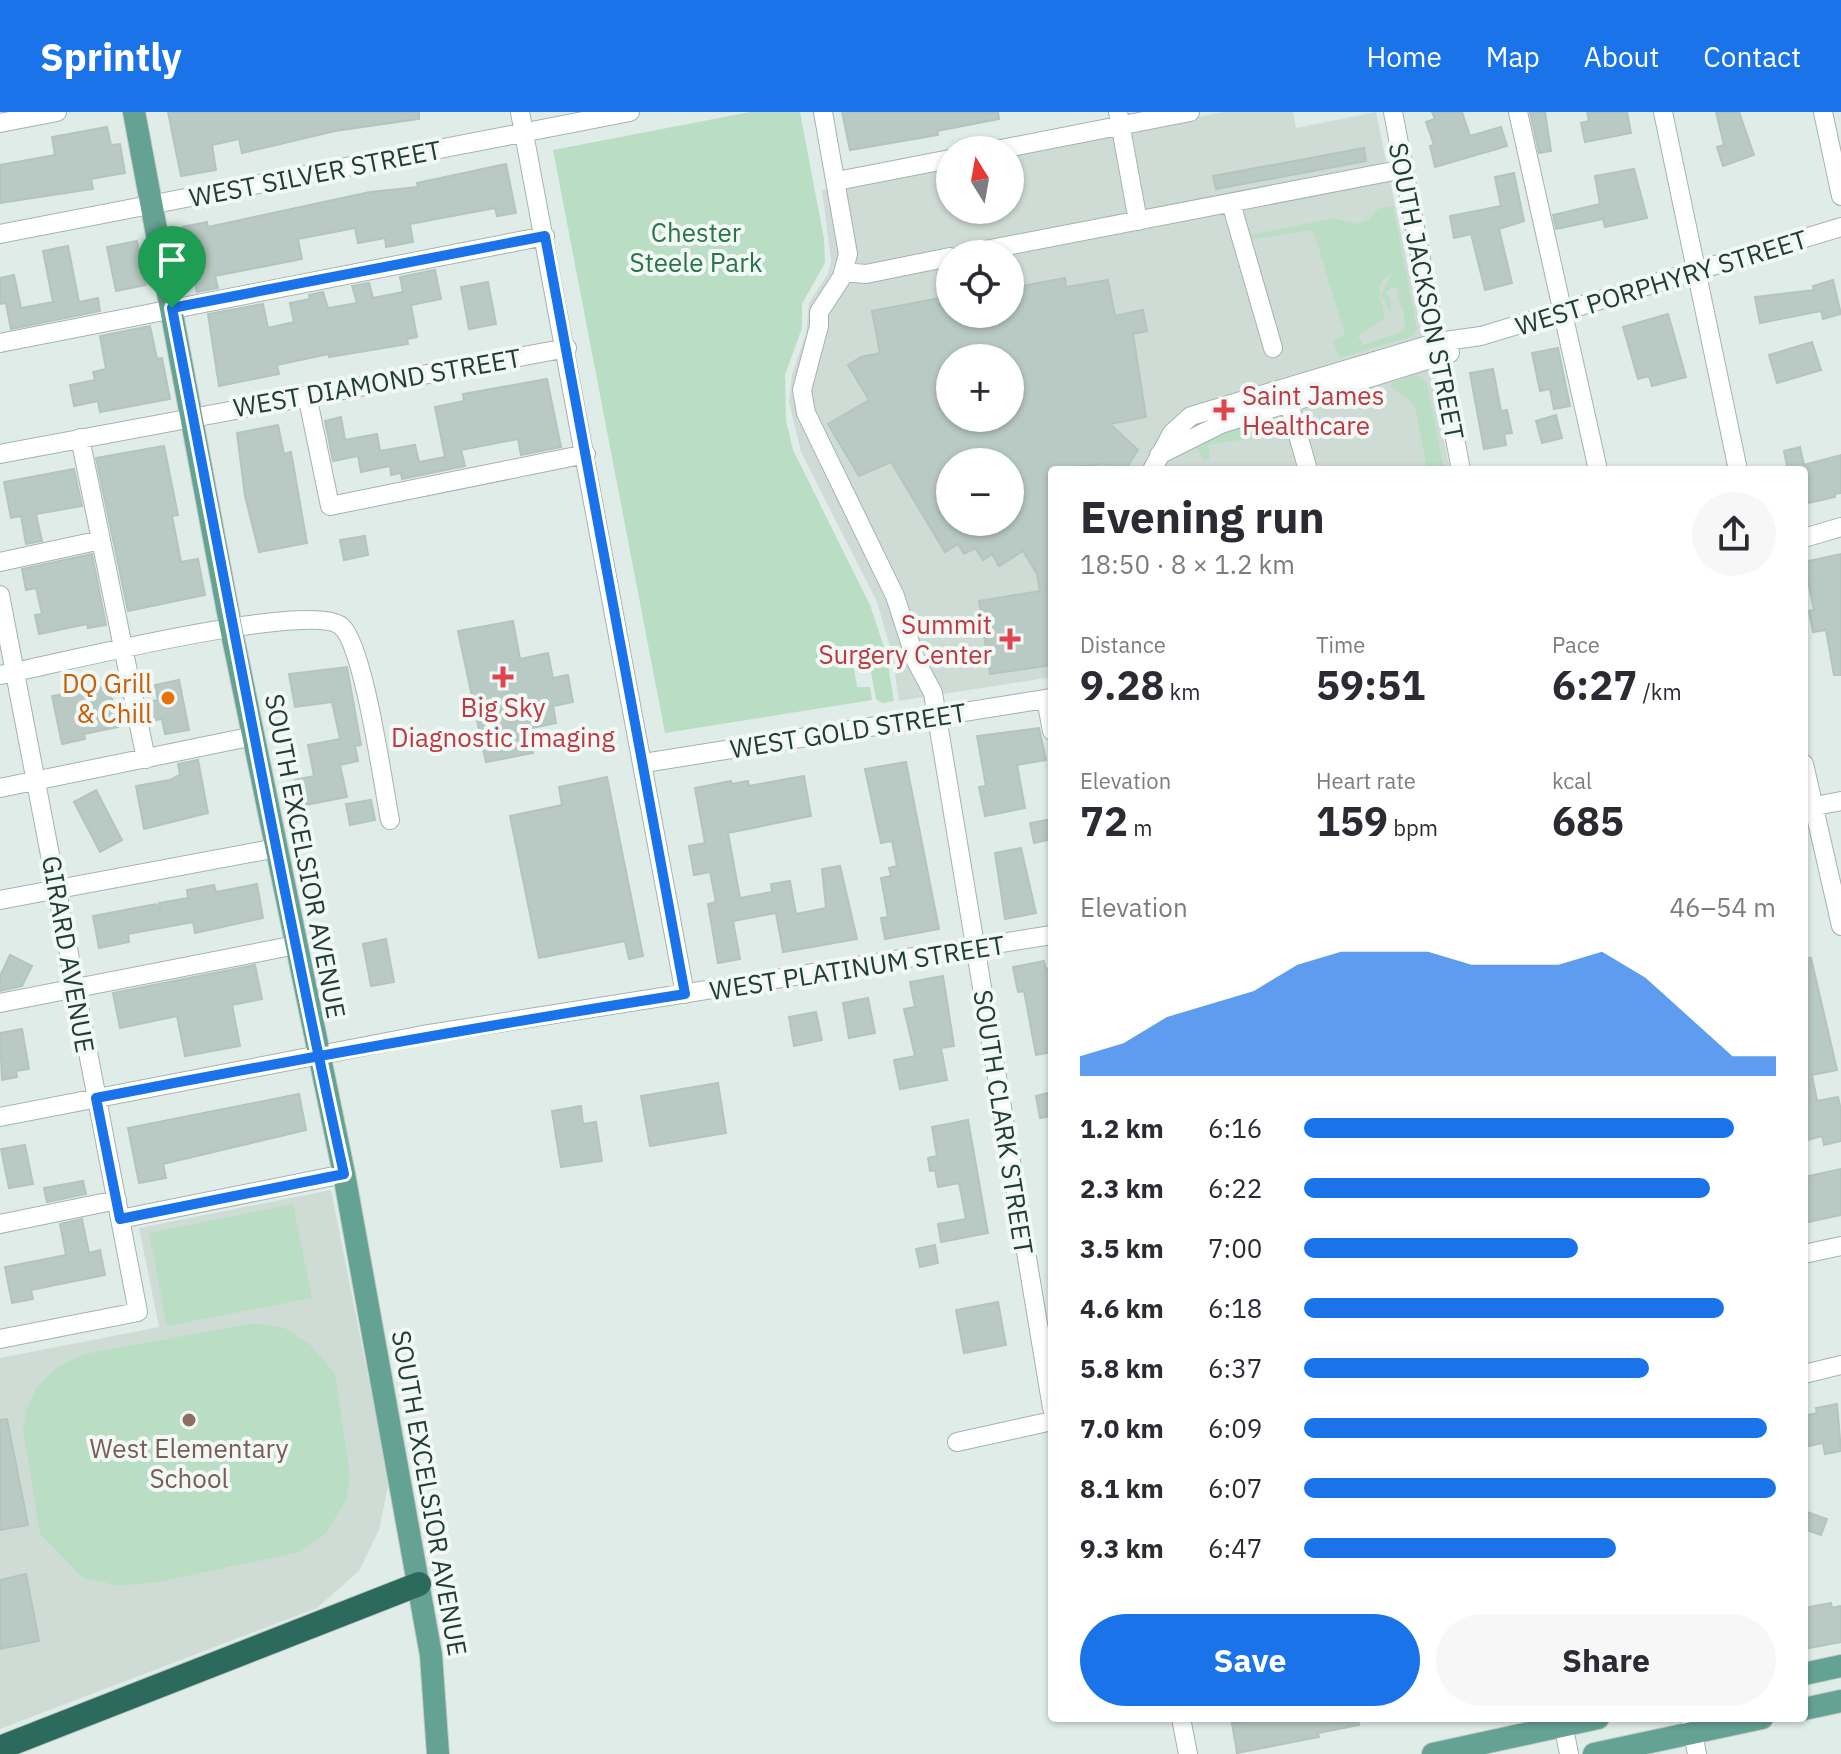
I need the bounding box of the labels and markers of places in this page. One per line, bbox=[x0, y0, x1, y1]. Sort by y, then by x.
pin bbox=[138, 226, 206, 308]
place label: Saint James Healthcare bbox=[1242, 378, 1384, 442]
marker: Saint James Healthcare bbox=[1213, 399, 1235, 421]
place label: Summit Surgery Center bbox=[818, 607, 992, 671]
marker: Summit Surgery Center bbox=[999, 628, 1021, 650]
place label: DQ Grill & Chill bbox=[62, 666, 152, 730]
marker: Big Sky Diagnostic Imaging bbox=[492, 666, 514, 688]
marker: DQ Grill & Chill bbox=[159, 689, 177, 707]
place label: Big Sky Diagnostic Imaging bbox=[391, 690, 615, 754]
marker: West Elementary School bbox=[180, 1411, 198, 1429]
place label: West Elementary School bbox=[90, 1431, 288, 1495]

